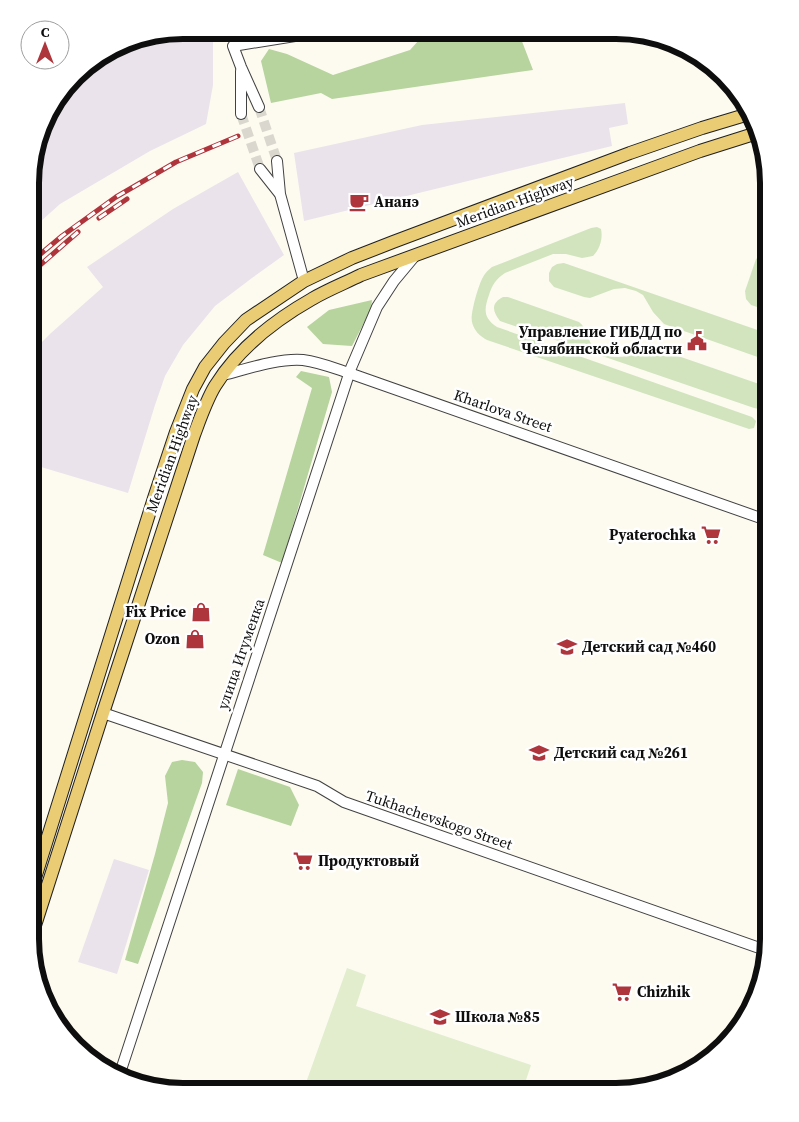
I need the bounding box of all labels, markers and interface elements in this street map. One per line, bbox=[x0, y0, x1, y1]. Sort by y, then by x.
north arrow bbox=[20, 20, 70, 70]
text: С bbox=[41, 22, 50, 42]
street label: Meridian Highway bbox=[453, 170, 577, 233]
cafe icon: Ананэ bbox=[348, 191, 370, 213]
place label: Ананэ bbox=[374, 191, 419, 212]
place label: Управление ГИБДД по Челябинской области bbox=[519, 321, 683, 359]
public building icon: Управление ГИБДД по Челябинской области bbox=[686, 330, 708, 352]
street label: Kharlova Street bbox=[451, 384, 555, 437]
street label: Meridian Highway bbox=[141, 392, 203, 516]
place label: Pyaterochka bbox=[609, 524, 697, 545]
supermarket icon: Pyaterochka bbox=[700, 524, 722, 546]
street label: улица Игуменка bbox=[212, 595, 269, 712]
place label: Fix Price bbox=[125, 601, 186, 622]
shop icon: Fix Price bbox=[190, 601, 212, 623]
place label: Ozon bbox=[145, 628, 180, 649]
shop icon: Ozon bbox=[184, 628, 206, 650]
school or university icon: Детский сад №460 bbox=[556, 636, 578, 658]
place label: Детский сад №460 bbox=[582, 636, 716, 657]
school or university icon: Детский сад №261 bbox=[528, 742, 550, 764]
place label: Детский сад №261 bbox=[554, 742, 688, 763]
street label: Tukhachevskogo Street bbox=[363, 785, 516, 855]
supermarket icon: Продуктовый bbox=[292, 850, 314, 872]
place label: Продуктовый bbox=[318, 850, 419, 871]
supermarket icon: Chizhik bbox=[611, 981, 633, 1003]
place label: Chizhik bbox=[637, 981, 690, 1002]
school or university icon: Школа №85 bbox=[429, 1006, 451, 1028]
place label: Школа №85 bbox=[455, 1006, 540, 1027]

